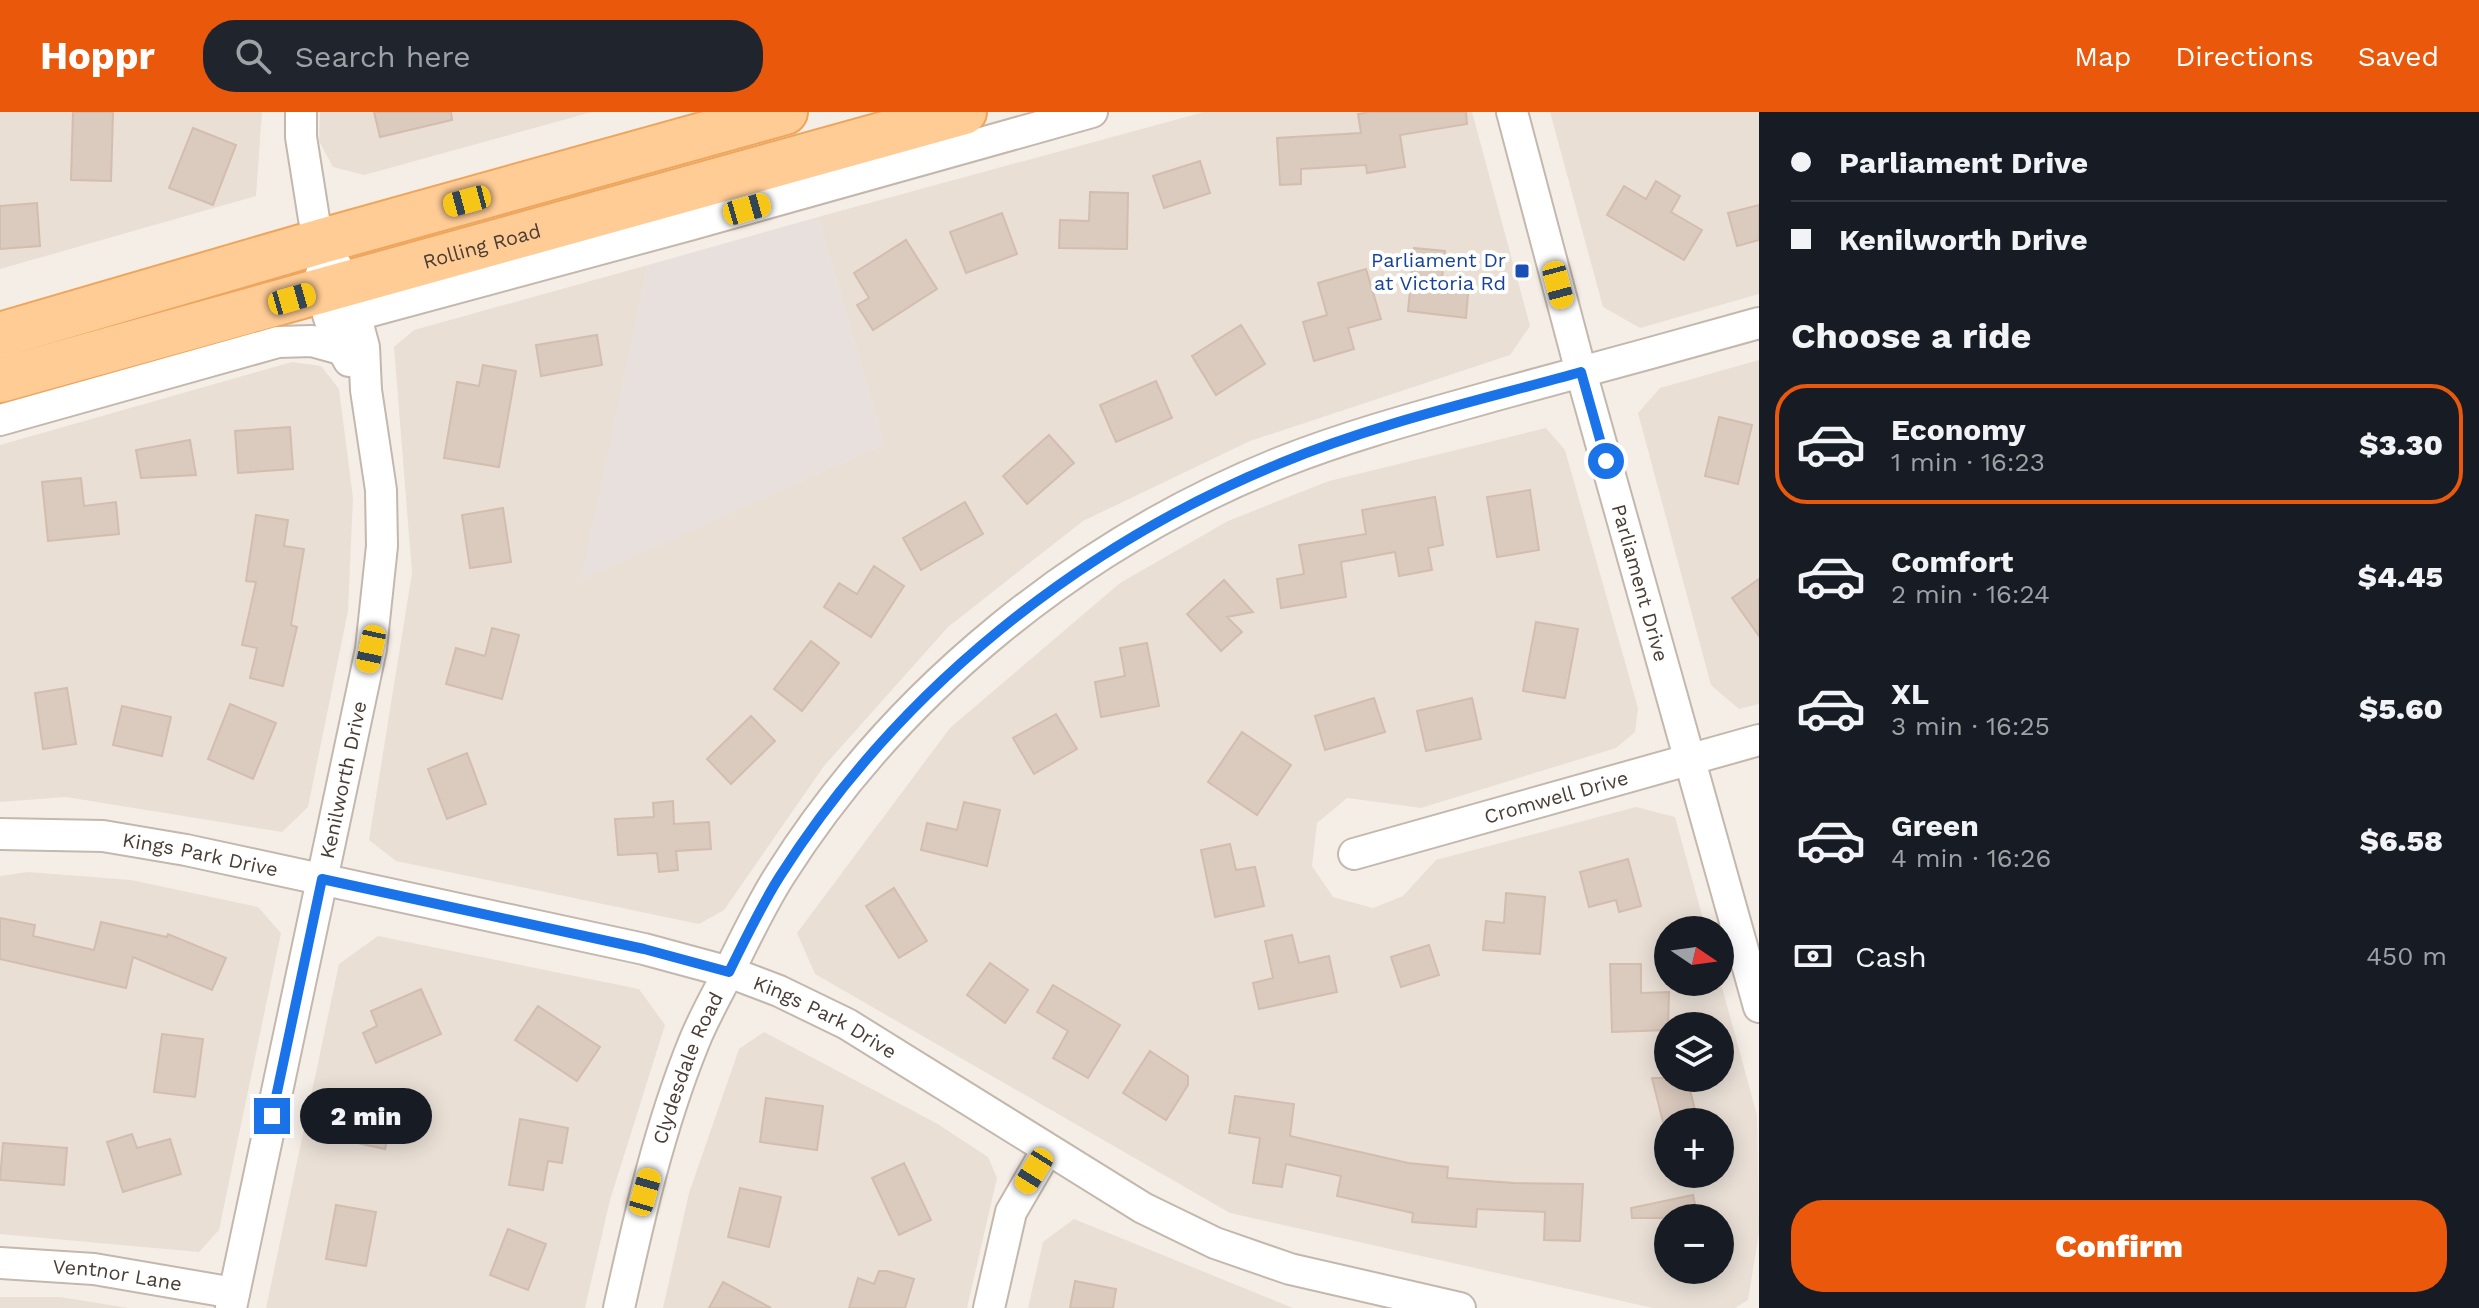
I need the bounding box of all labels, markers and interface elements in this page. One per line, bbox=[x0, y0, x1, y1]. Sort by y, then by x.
search box bbox=[203, 20, 763, 92]
text: Hoppr bbox=[40, 34, 155, 78]
icon: search bbox=[231, 34, 275, 78]
text: Search here bbox=[295, 39, 471, 74]
text: Map bbox=[2074, 40, 2131, 73]
text: Directions bbox=[2175, 40, 2314, 73]
text: Saved bbox=[2358, 40, 2439, 73]
text: Parliament Drive bbox=[1839, 145, 2088, 180]
car bbox=[441, 183, 493, 219]
car bbox=[721, 191, 773, 227]
street label: Rolling Road bbox=[420, 218, 543, 274]
text: Kenilworth Drive bbox=[1839, 222, 2088, 257]
place label: Parliament Dr at Victoria Rd bbox=[1371, 248, 1506, 295]
car bbox=[1540, 259, 1576, 311]
marker: Parliament Dr at Victoria Rd bbox=[1513, 262, 1531, 280]
car bbox=[266, 281, 318, 317]
text: Choose a ride bbox=[1791, 315, 2031, 357]
icon: car bbox=[1795, 408, 1867, 480]
text: Economy bbox=[1891, 412, 2026, 447]
text: $3.30 bbox=[2359, 427, 2443, 462]
route start bbox=[1588, 443, 1624, 479]
text: 1 min · 16:23 bbox=[1891, 447, 2045, 477]
street label: Parliament Drive bbox=[1607, 501, 1674, 664]
icon: car bbox=[1795, 540, 1867, 612]
text: Comfort bbox=[1891, 544, 2013, 579]
text: $4.45 bbox=[2358, 559, 2443, 594]
text: 2 min · 16:24 bbox=[1891, 579, 2050, 609]
car bbox=[354, 623, 388, 675]
icon: car bbox=[1795, 672, 1867, 744]
text: XL bbox=[1891, 676, 1929, 711]
text: $5.60 bbox=[2359, 691, 2443, 726]
street label: Kenilworth Drive bbox=[315, 699, 372, 861]
text: 3 min · 16:25 bbox=[1891, 711, 2050, 741]
street label: Cromwell Drive bbox=[1481, 765, 1631, 829]
icon: car bbox=[1795, 804, 1867, 876]
text: Green bbox=[1891, 808, 1979, 843]
text: $6.58 bbox=[2360, 823, 2443, 858]
street label: Kings Park Drive bbox=[121, 827, 280, 882]
text: 4 min · 16:26 bbox=[1891, 843, 2051, 873]
north arrow bbox=[1654, 916, 1734, 996]
map controls bbox=[1654, 916, 1734, 1284]
icon: cash bbox=[1791, 934, 1835, 978]
text: Cash bbox=[1855, 939, 1927, 974]
text: 450 m bbox=[2366, 941, 2447, 971]
street label: Kings Park Drive bbox=[750, 970, 901, 1064]
street label: Clydesdale Road bbox=[648, 988, 728, 1147]
button: layers bbox=[1654, 1012, 1734, 1092]
callout: 2 min bbox=[300, 1088, 432, 1144]
route end bbox=[254, 1098, 290, 1134]
text: 2 min bbox=[331, 1101, 401, 1131]
button: + bbox=[1654, 1108, 1734, 1188]
car bbox=[1011, 1144, 1057, 1198]
car bbox=[627, 1166, 663, 1218]
button: Confirm bbox=[1791, 1200, 2447, 1292]
button: − bbox=[1654, 1204, 1734, 1284]
street label: Ventnor Lane bbox=[52, 1254, 184, 1296]

